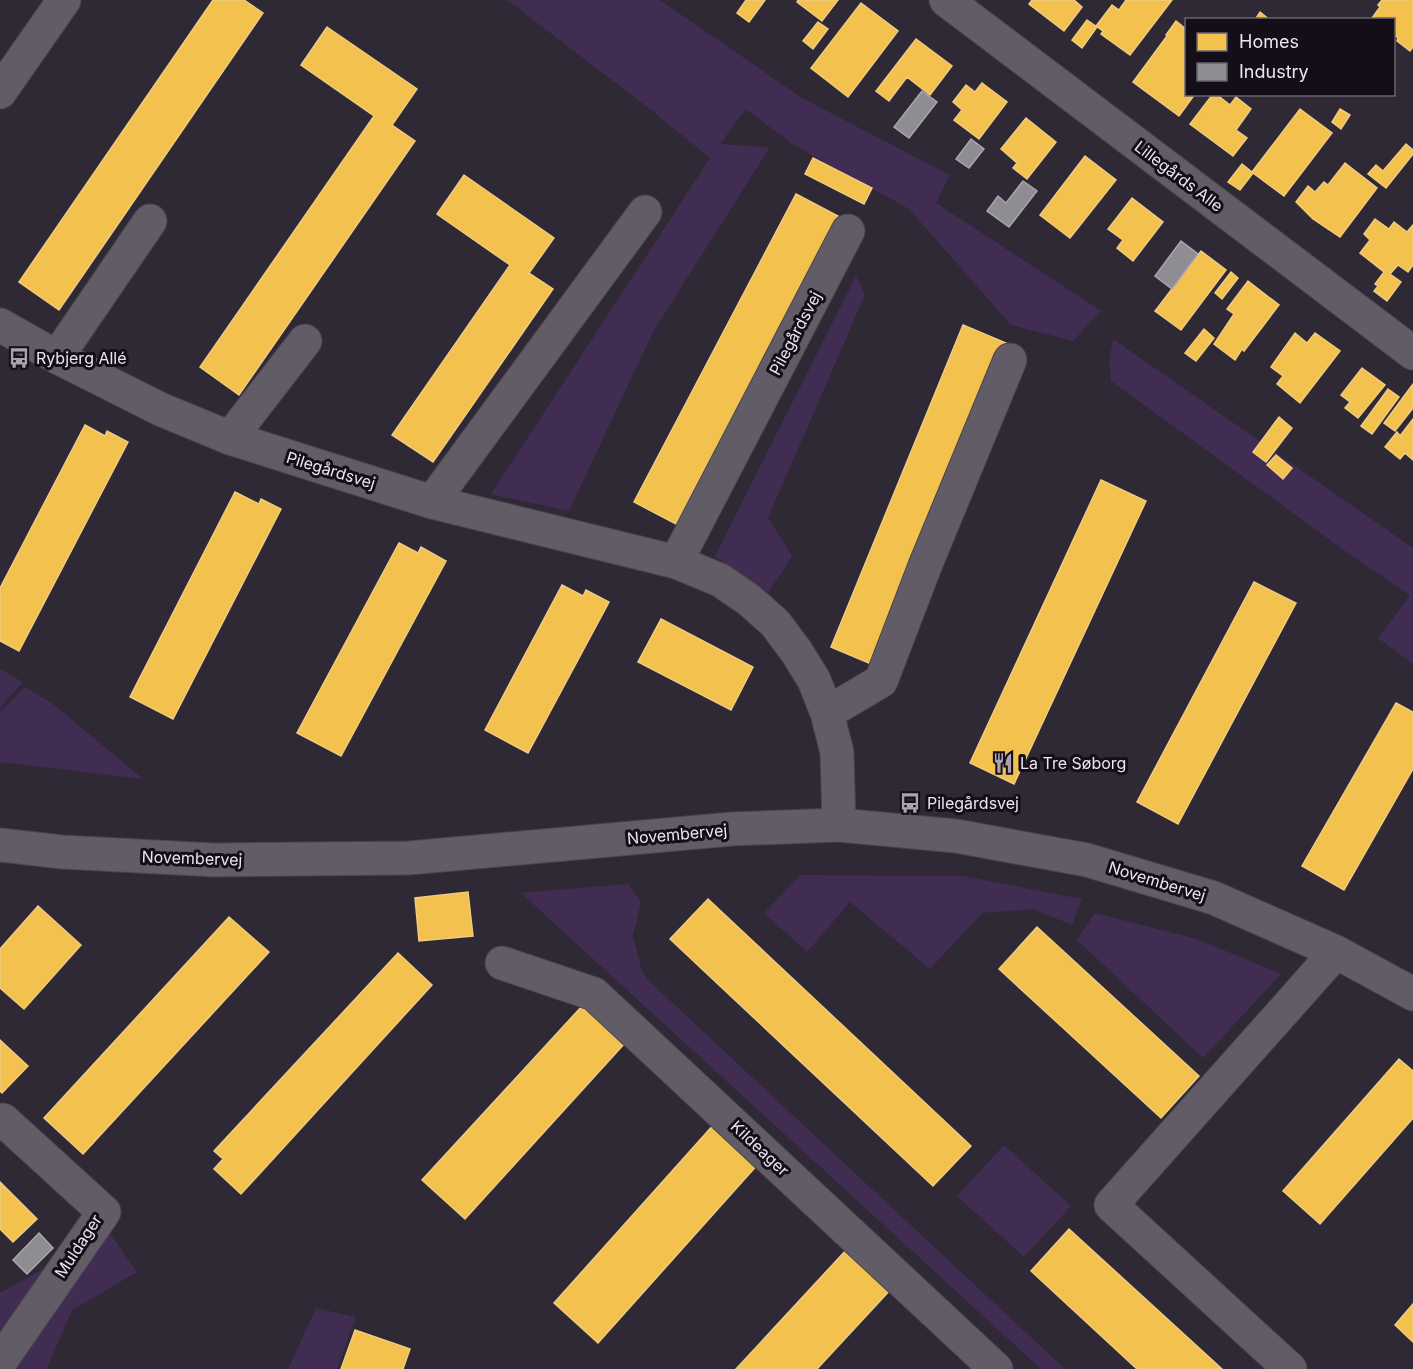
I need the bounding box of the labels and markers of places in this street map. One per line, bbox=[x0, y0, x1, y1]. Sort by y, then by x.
bus stop icon: Rybjerg Allé bbox=[7, 346, 31, 370]
place label: Rybjerg Allé bbox=[36, 348, 127, 368]
restaurant icon: La Tre Søborg bbox=[991, 751, 1015, 775]
place label: La Tre Søborg bbox=[1020, 753, 1126, 773]
bus stop icon: Pilegårdsvej bbox=[898, 791, 922, 815]
place label: Pilegårdsvej bbox=[927, 793, 1019, 813]

